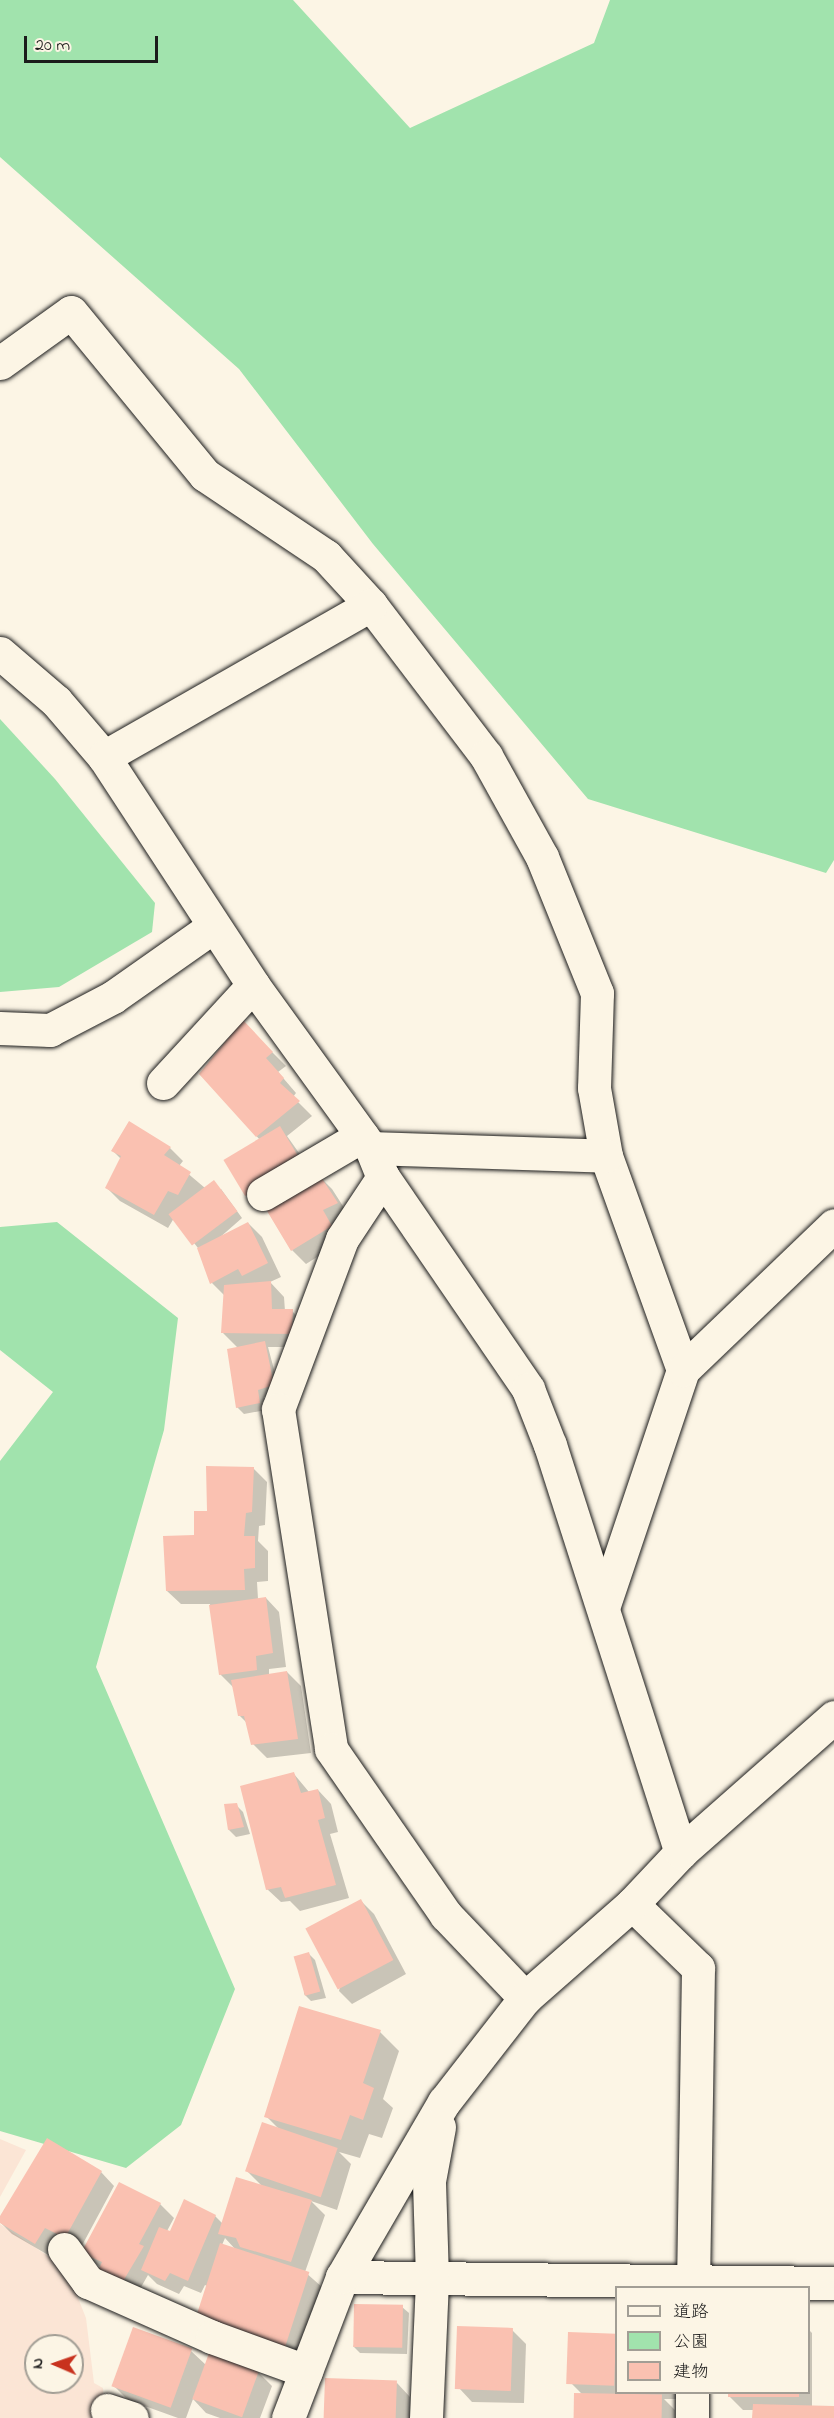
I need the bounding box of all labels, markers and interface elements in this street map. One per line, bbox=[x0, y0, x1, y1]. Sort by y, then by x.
scale bar bbox=[27, 24, 160, 62]
text: 20 m bbox=[35, 33, 70, 59]
legend bbox=[615, 2286, 810, 2394]
text: 道路 bbox=[673, 2300, 709, 2326]
text: 公園 bbox=[673, 2330, 709, 2356]
north arrow bbox=[24, 2334, 84, 2394]
text: N bbox=[26, 2358, 50, 2369]
text: 建物 bbox=[673, 2360, 709, 2386]

